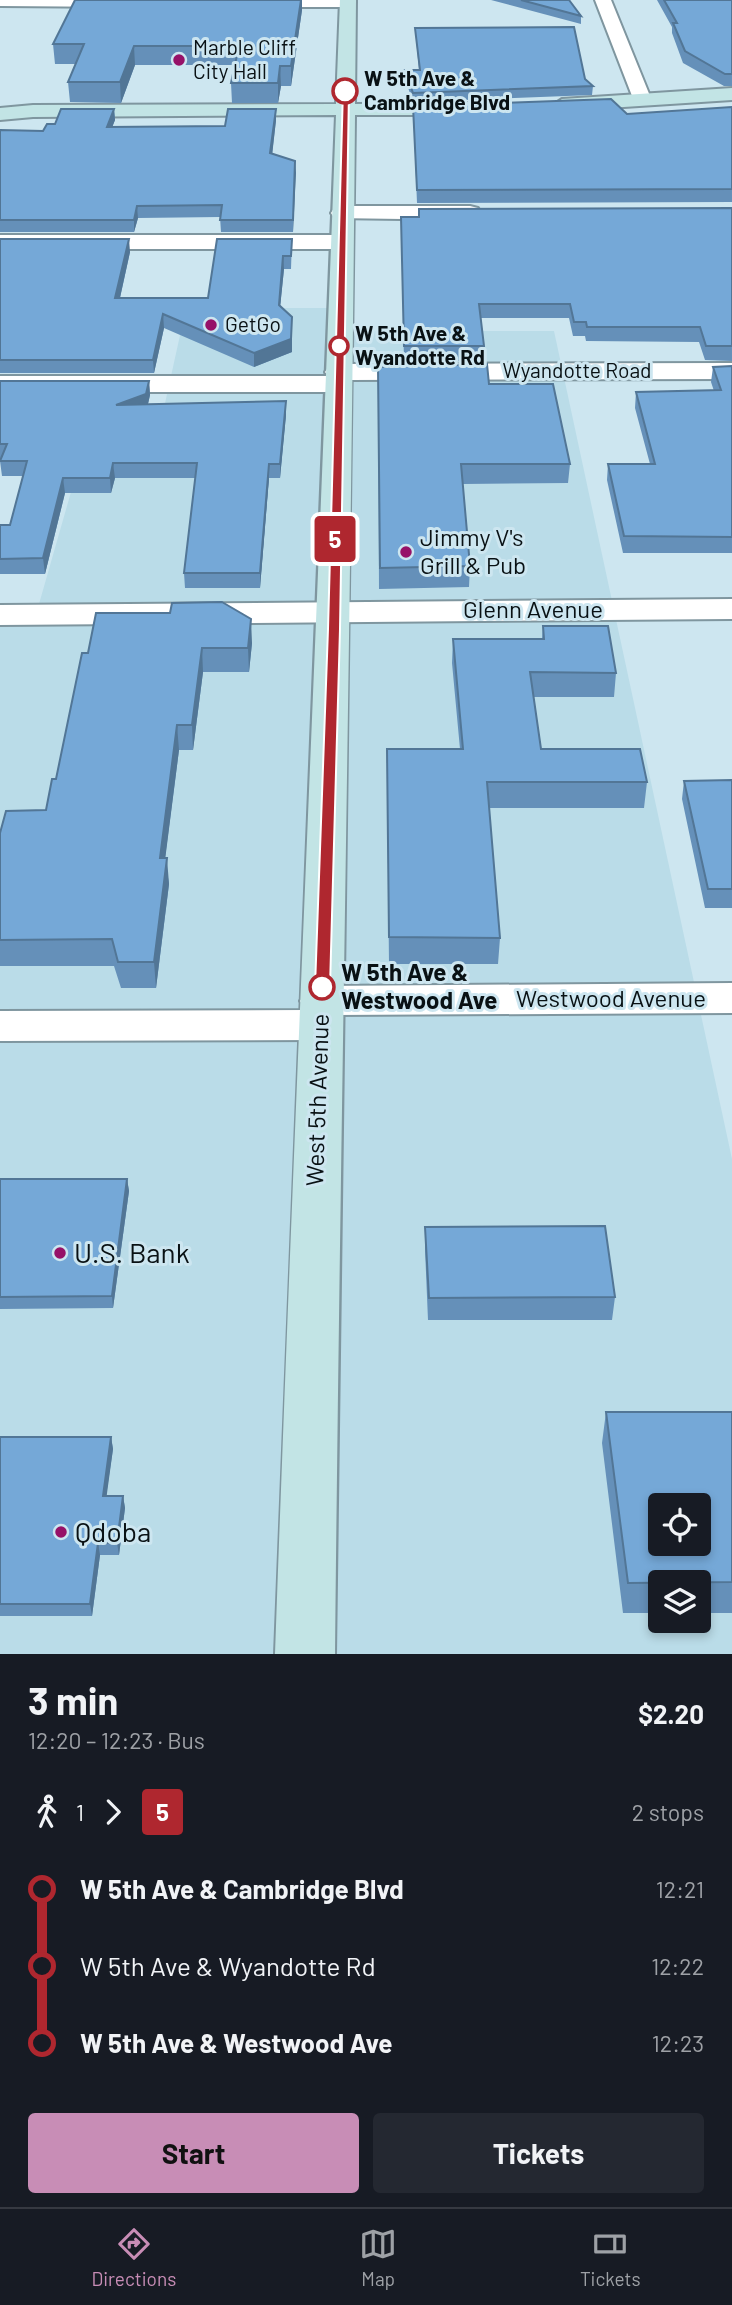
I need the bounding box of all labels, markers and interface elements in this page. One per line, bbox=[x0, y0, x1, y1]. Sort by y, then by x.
place label: Marble Cliff City Hall bbox=[193, 34, 296, 83]
marker: Marble Cliff City Hall bbox=[171, 52, 187, 68]
place label: W 5th Ave & Cambridge Blvd bbox=[364, 65, 510, 114]
marker: W 5th Ave & Cambridge Blvd bbox=[332, 78, 358, 104]
place label: GetGo bbox=[225, 311, 281, 336]
marker: GetGo bbox=[203, 317, 219, 333]
place label: W 5th Ave & Wyandotte Rd bbox=[355, 320, 485, 369]
marker: W 5th Ave & Wyandotte Rd bbox=[329, 336, 349, 356]
street label: Wyandotte Road bbox=[502, 357, 652, 382]
line badge: 5 bbox=[312, 516, 358, 562]
place label: Jimmy V's Grill & Pub bbox=[420, 522, 526, 579]
text: 5 bbox=[329, 524, 341, 553]
marker: Jimmy V's Grill & Pub bbox=[398, 544, 414, 560]
street label: Glenn Avenue bbox=[463, 594, 603, 623]
place label: W 5th Ave & Westwood Ave bbox=[341, 957, 497, 1014]
marker: W 5th Ave & Westwood Ave bbox=[309, 974, 335, 1000]
street label: Westwood Avenue bbox=[516, 983, 706, 1012]
street label: West 5th Avenue bbox=[299, 1013, 334, 1187]
place label: U.S. Bank bbox=[74, 1235, 190, 1269]
marker: U.S. Bank bbox=[52, 1245, 68, 1261]
map controls bbox=[648, 1493, 711, 1633]
button: locate bbox=[648, 1493, 711, 1556]
place label: Qdoba bbox=[75, 1514, 151, 1548]
marker: Qdoba bbox=[53, 1524, 69, 1540]
button: layers bbox=[648, 1570, 711, 1633]
text: 3 min bbox=[28, 1677, 118, 1723]
text: $2.20 bbox=[638, 1698, 704, 1729]
text: 12:20 – 12:23 · Bus bbox=[28, 1726, 205, 1754]
icon: walk bbox=[28, 1793, 66, 1831]
icon: forward bbox=[94, 1793, 132, 1831]
text: 5 bbox=[156, 1797, 169, 1826]
text: 1 bbox=[76, 1798, 84, 1826]
text: 2 stops bbox=[632, 1798, 704, 1826]
text: W 5th Ave & Cambridge Blvd bbox=[80, 1873, 404, 1904]
text: 12:21 bbox=[656, 1875, 704, 1903]
text: W 5th Ave & Wyandotte Rd bbox=[80, 1950, 376, 1981]
text: 12:22 bbox=[651, 1952, 704, 1980]
text: W 5th Ave & Westwood Ave bbox=[80, 2027, 392, 2058]
text: 12:23 bbox=[652, 2029, 704, 2057]
button: Start bbox=[28, 2113, 359, 2193]
button: Tickets bbox=[373, 2113, 704, 2193]
tab: Directions bbox=[91, 2225, 176, 2290]
tab: Map bbox=[359, 2225, 397, 2290]
tab: Tickets bbox=[580, 2225, 641, 2290]

